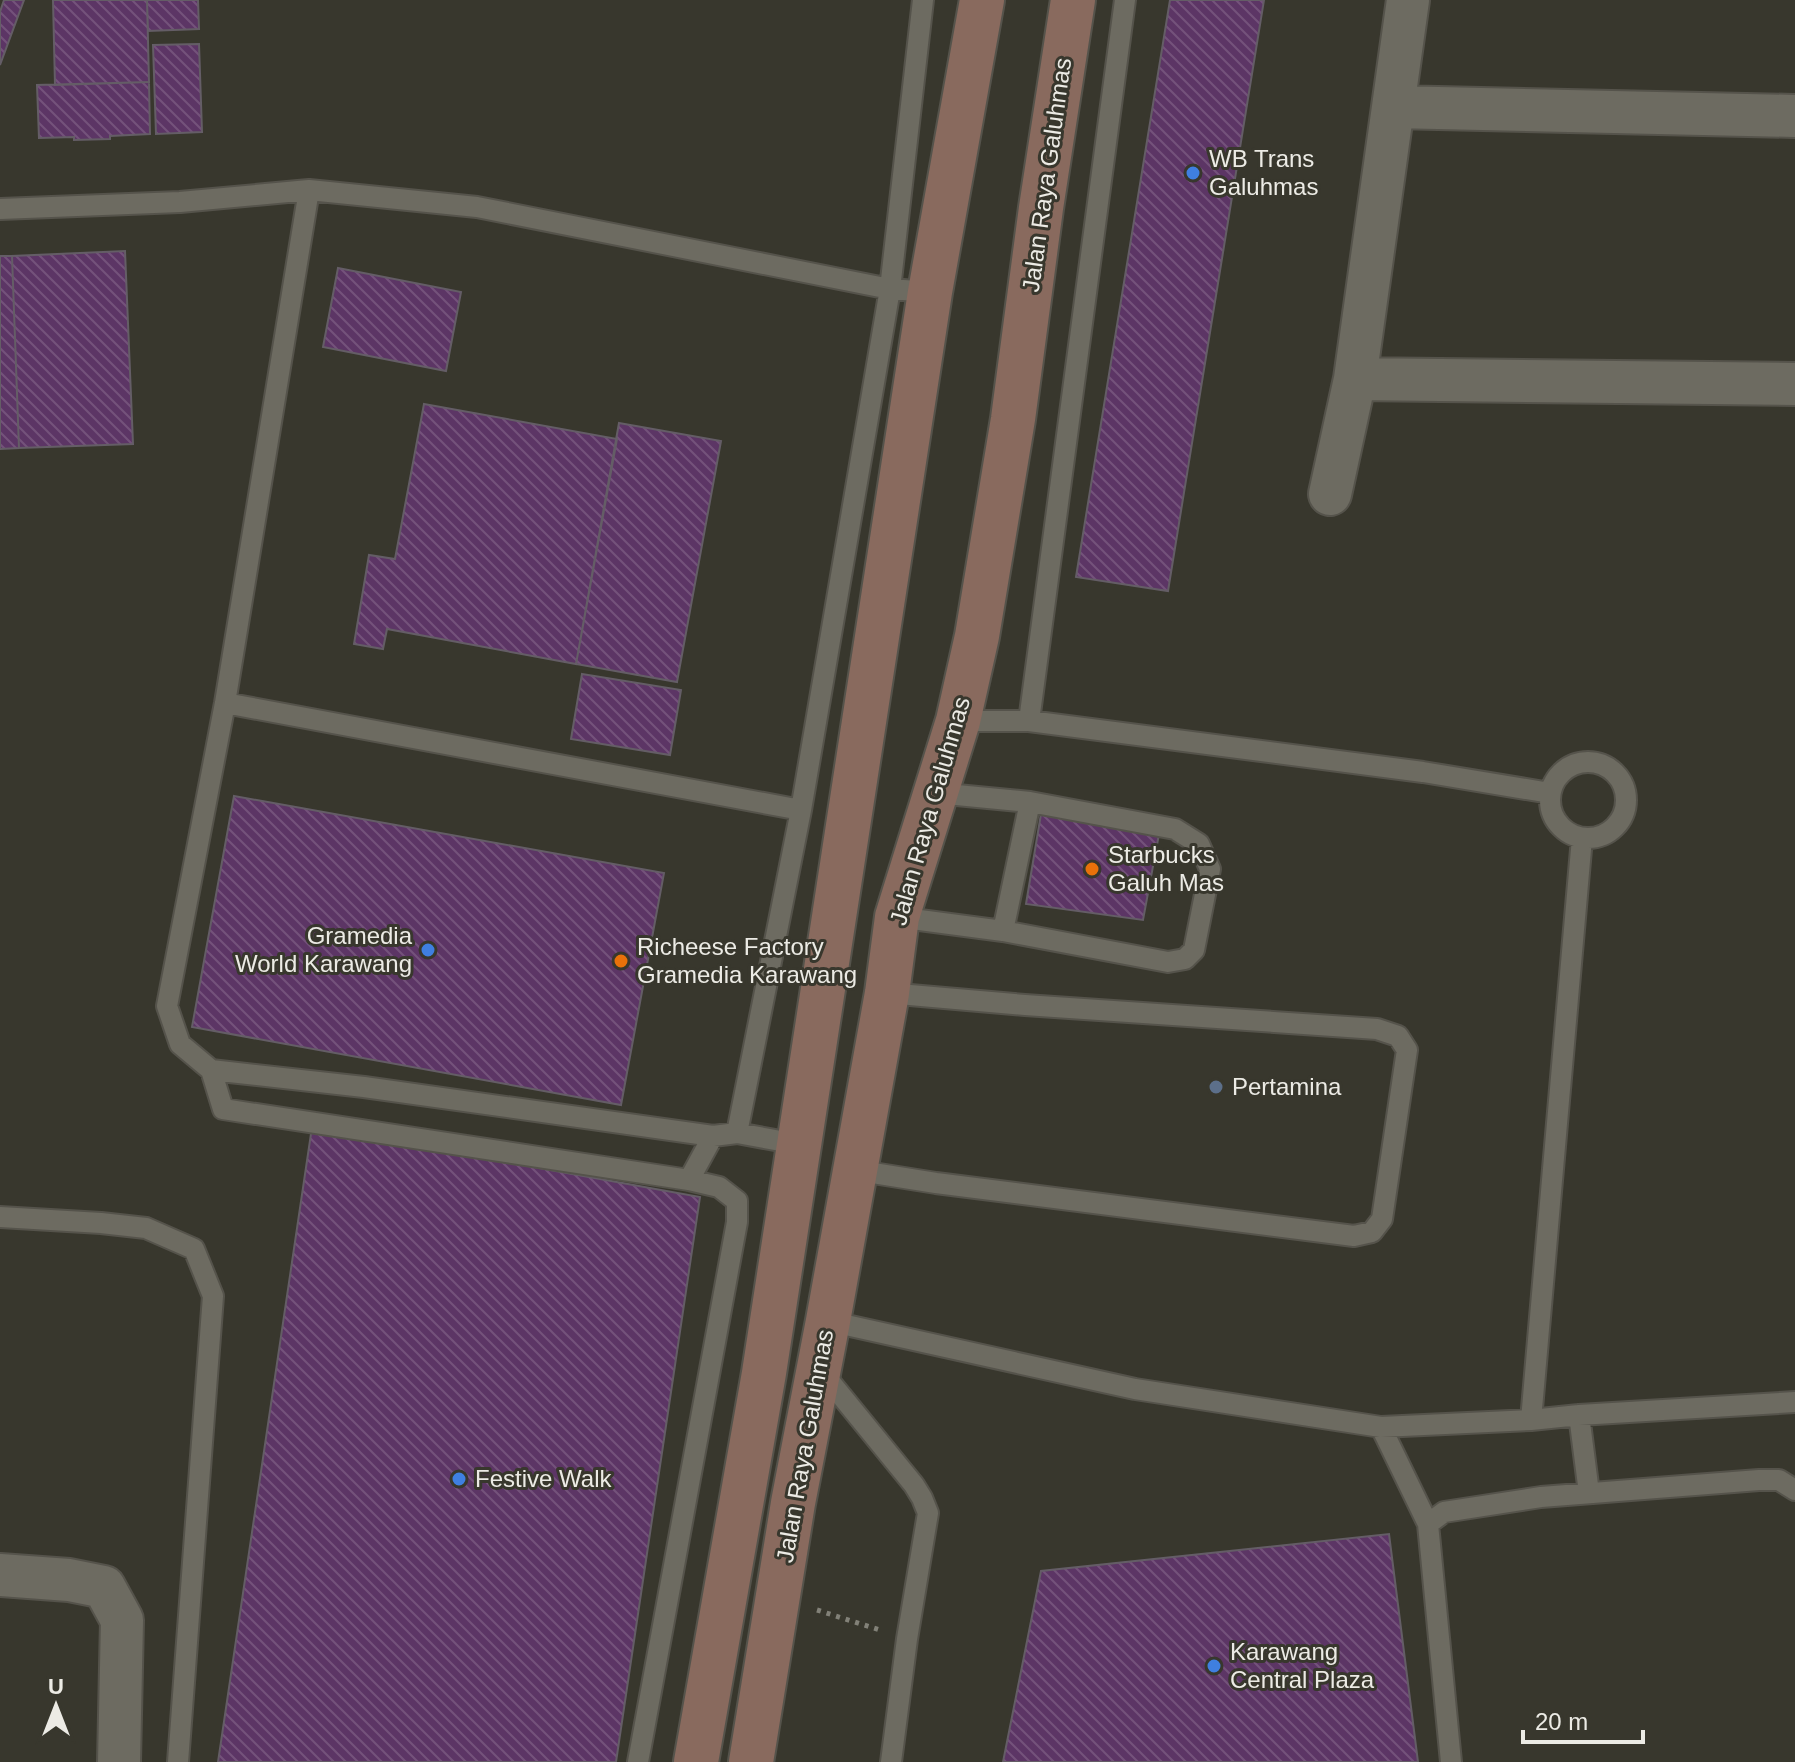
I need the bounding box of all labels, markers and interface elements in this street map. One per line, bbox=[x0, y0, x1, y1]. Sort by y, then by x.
street label: Jalan Raya Galuhmas bbox=[1017, 56, 1076, 294]
place label: WB Trans Galuhmas bbox=[1209, 145, 1318, 200]
marker: WB Trans Galuhmas bbox=[1184, 164, 1202, 182]
street label: Jalan Raya Galuhmas bbox=[884, 694, 975, 928]
place label: Starbucks Galuh Mas bbox=[1108, 841, 1224, 896]
marker: Starbucks Galuh Mas bbox=[1083, 860, 1101, 878]
place label: Gramedia World Karawang bbox=[235, 922, 413, 977]
place label: Richeese Factory Gramedia Karawang bbox=[637, 933, 857, 988]
marker: Gramedia World Karawang bbox=[419, 941, 437, 959]
marker: Richeese Factory Gramedia Karawang bbox=[612, 952, 630, 970]
place label: Pertamina bbox=[1232, 1073, 1342, 1100]
marker: Pertamina bbox=[1207, 1078, 1225, 1096]
street label: Jalan Raya Galuhmas bbox=[771, 1327, 838, 1565]
place label: Festive Walk bbox=[475, 1465, 612, 1492]
marker: Festive Walk bbox=[450, 1470, 468, 1488]
place label: Karawang Central Plaza bbox=[1230, 1638, 1375, 1693]
marker: Karawang Central Plaza bbox=[1205, 1657, 1223, 1675]
north arrow bbox=[16, 1666, 96, 1746]
text: U bbox=[48, 1674, 64, 1699]
scale bar bbox=[1523, 1694, 1643, 1744]
text: 20 m bbox=[1535, 1708, 1588, 1735]

